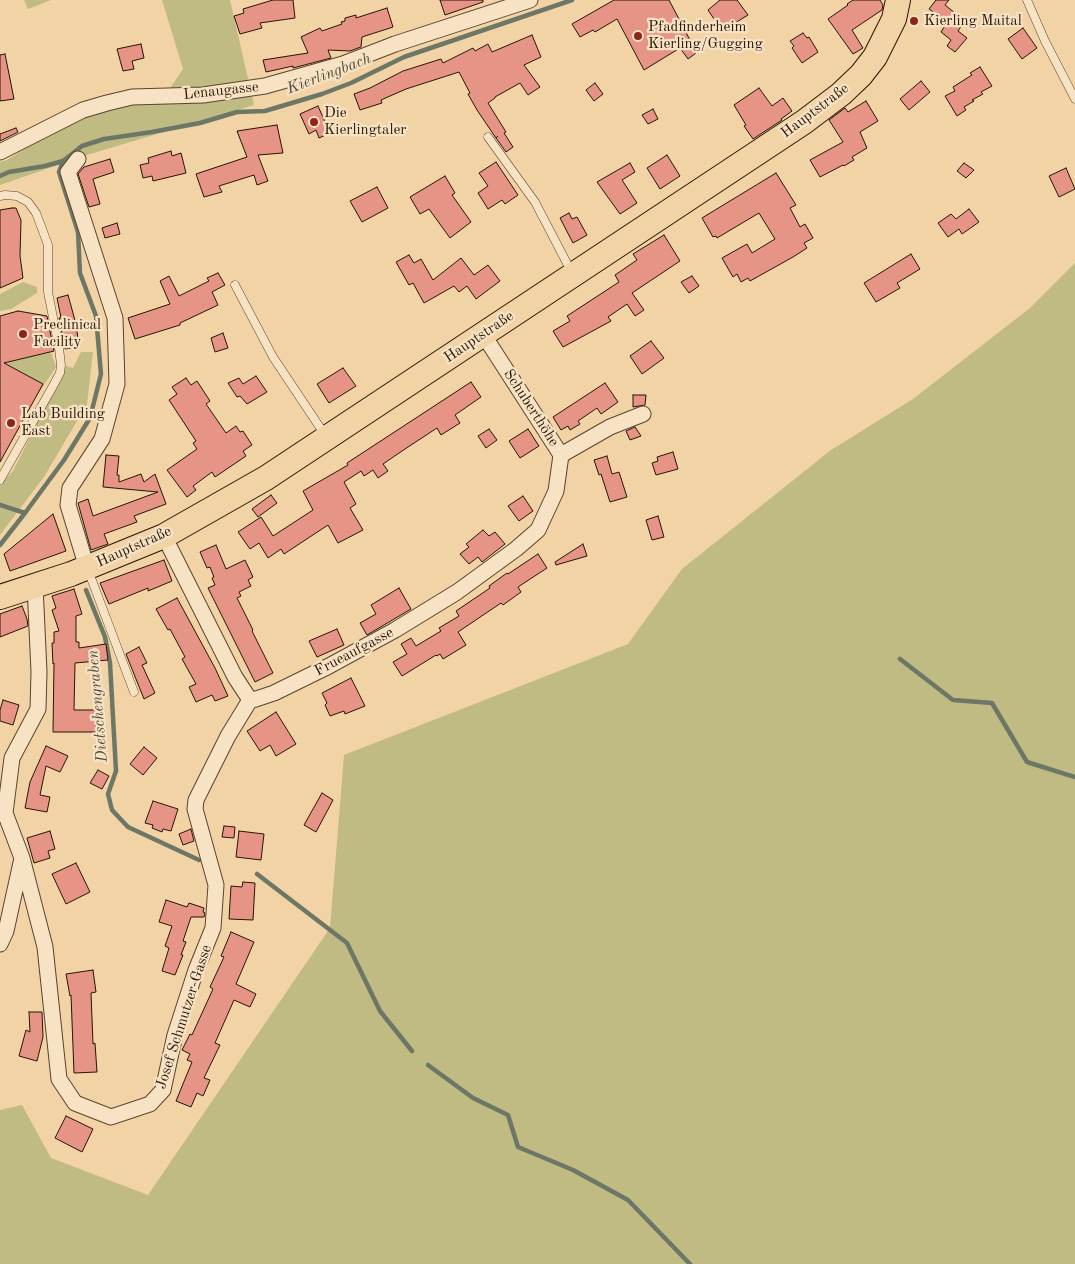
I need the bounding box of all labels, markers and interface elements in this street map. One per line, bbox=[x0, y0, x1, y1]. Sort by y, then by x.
place label: Kierling Maital bbox=[924, 12, 1022, 30]
marker: Kierling Maital bbox=[908, 15, 920, 27]
place label: Pfadfinderheim Kierling/Gugging bbox=[648, 18, 763, 53]
marker: Pfadfinderheim Kierling/Gugging bbox=[632, 30, 644, 42]
water label: Kierlingbach bbox=[284, 49, 374, 99]
street label: Lenaugasse bbox=[182, 78, 260, 104]
street label: Hauptstraße bbox=[777, 80, 853, 142]
place label: Die Kierlingtaler bbox=[324, 104, 406, 139]
marker: Die Kierlingtaler bbox=[308, 116, 320, 128]
street label: Hauptstraße bbox=[441, 307, 517, 367]
place label: Preclinical Facility bbox=[33, 316, 101, 351]
marker: Preclinical Facility bbox=[17, 328, 29, 340]
street label: Schuberthöhe bbox=[499, 366, 563, 450]
place label: Lab Building East bbox=[21, 405, 105, 440]
marker: Lab Building East bbox=[5, 417, 17, 429]
street label: Hauptstraße bbox=[94, 522, 174, 572]
street label: Frueaufgasse bbox=[311, 624, 397, 680]
water label: Dietschengraben bbox=[84, 649, 112, 763]
street label: Josef Schmutzer-Gasse bbox=[152, 943, 216, 1091]

